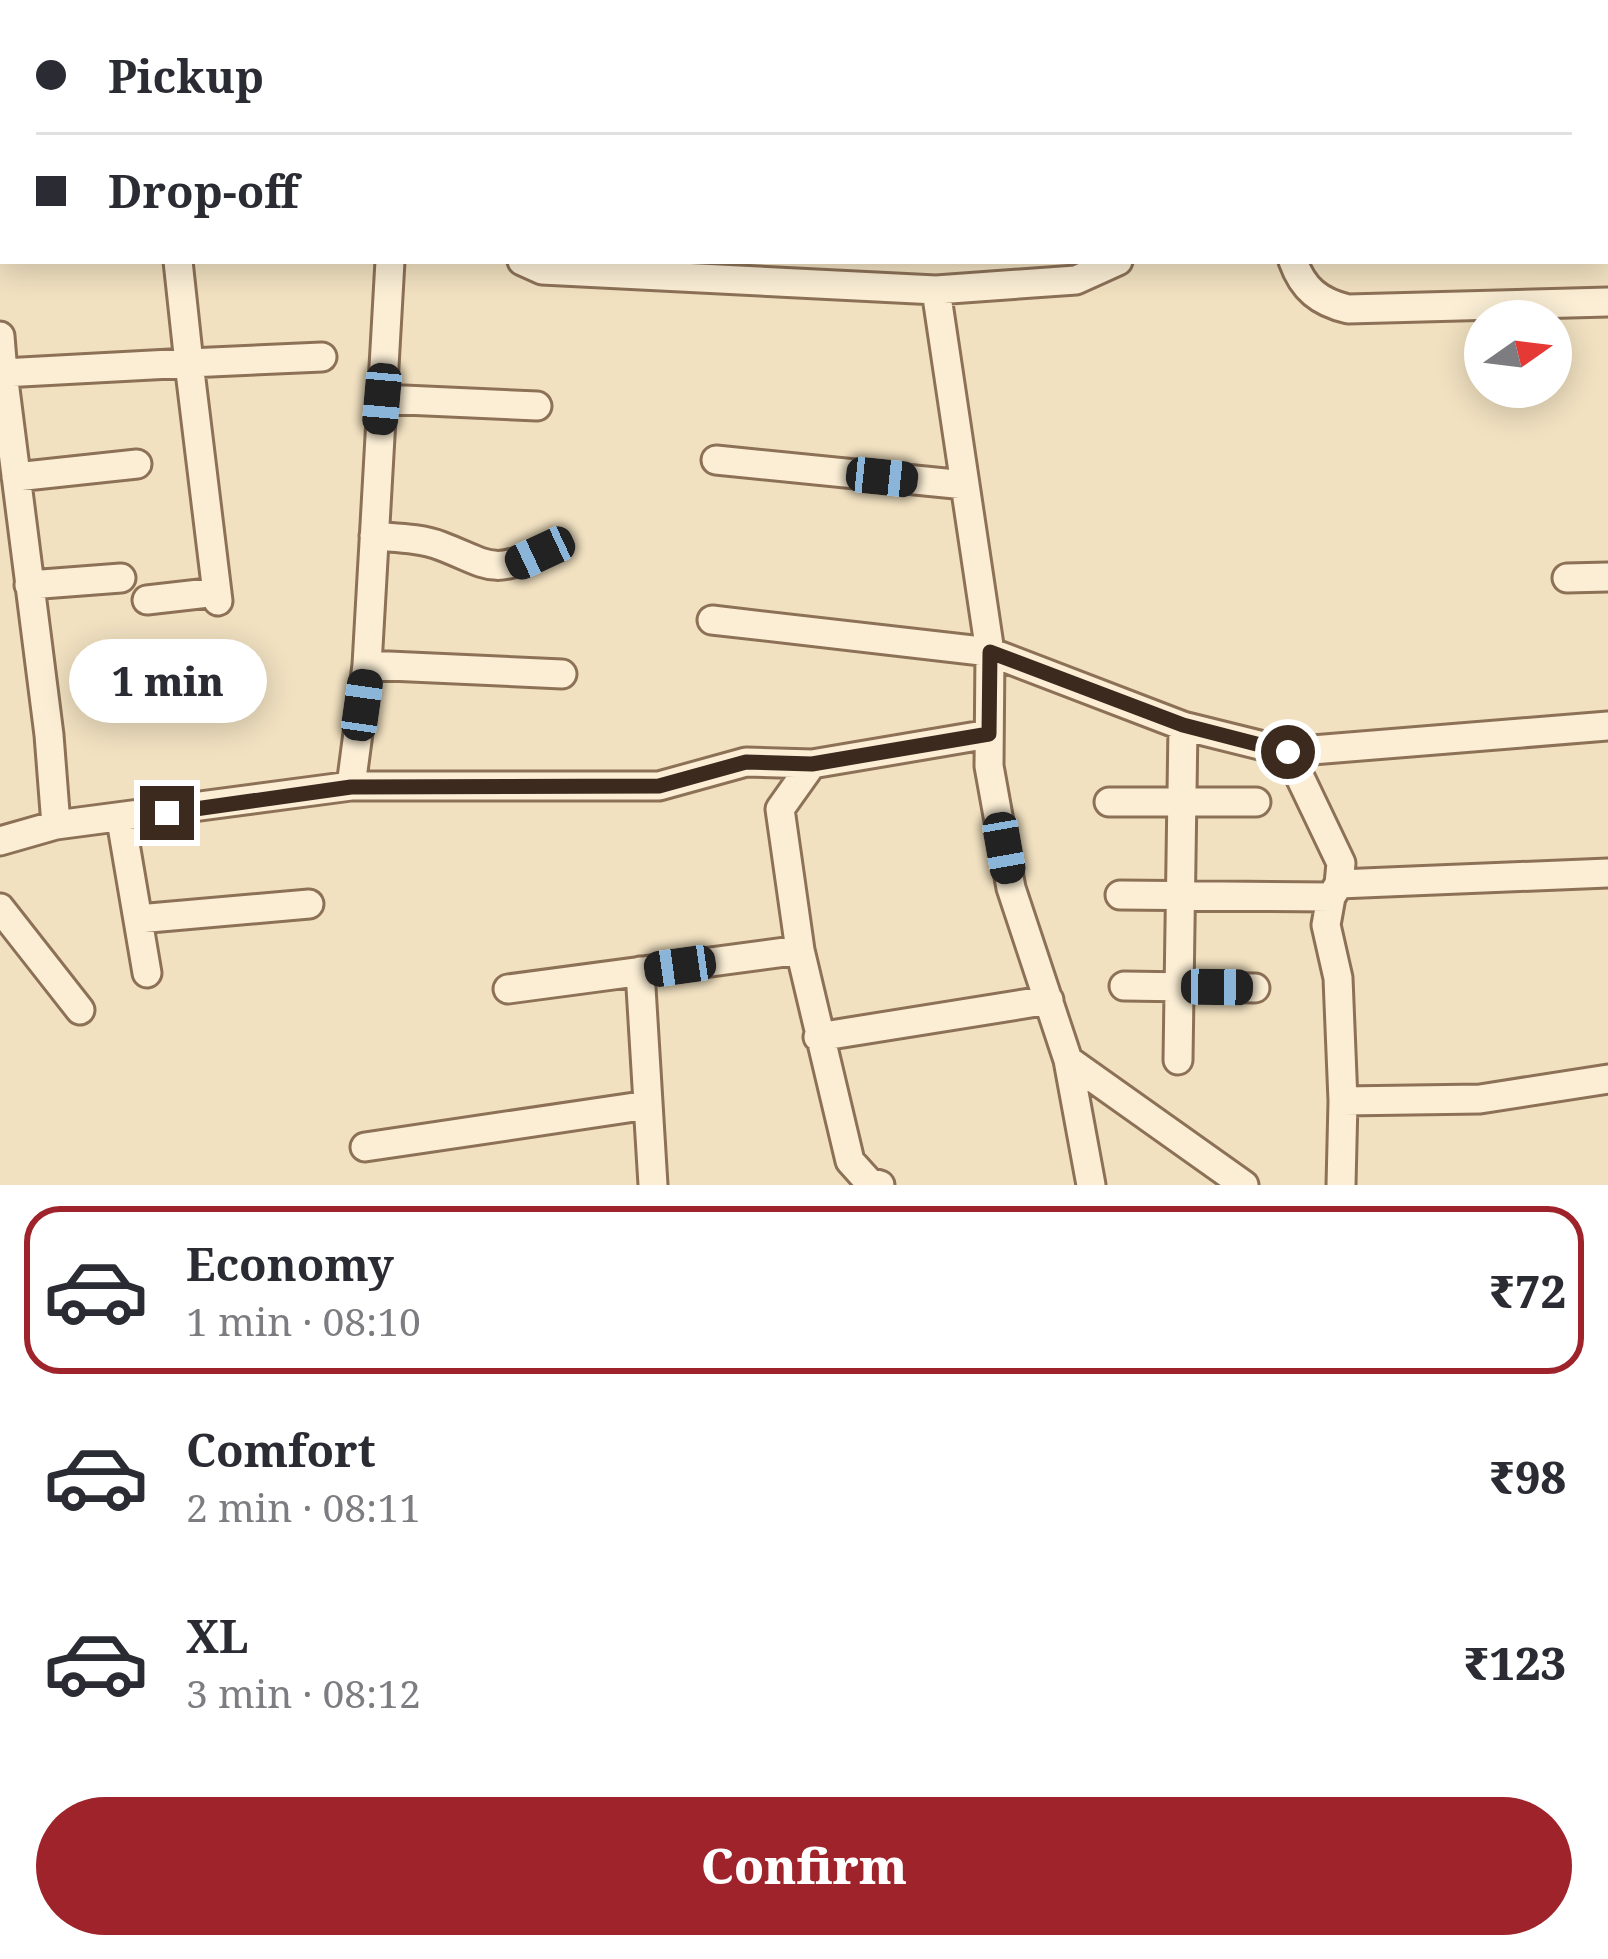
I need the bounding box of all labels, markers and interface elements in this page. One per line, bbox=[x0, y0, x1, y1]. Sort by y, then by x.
text: Pickup bbox=[108, 45, 264, 106]
text: Drop-off bbox=[108, 160, 299, 221]
north arrow bbox=[1464, 300, 1572, 408]
map controls bbox=[1464, 300, 1572, 408]
car bbox=[361, 362, 403, 436]
car bbox=[844, 455, 920, 499]
car bbox=[500, 521, 580, 585]
callout: 1 min bbox=[68, 639, 266, 723]
text: 1 min bbox=[112, 654, 224, 707]
car bbox=[339, 667, 385, 743]
route start bbox=[1261, 725, 1315, 779]
route end bbox=[140, 786, 194, 840]
car bbox=[980, 809, 1028, 887]
car bbox=[642, 943, 718, 989]
car bbox=[1181, 968, 1253, 1006]
text: Economy bbox=[186, 1233, 394, 1294]
icon: car bbox=[42, 1236, 150, 1344]
text: ₹72 bbox=[1490, 1260, 1566, 1321]
text: 1 min · 08:10 bbox=[186, 1294, 421, 1347]
text: Comfort bbox=[186, 1419, 376, 1480]
icon: car bbox=[42, 1422, 150, 1530]
text: ₹98 bbox=[1490, 1446, 1566, 1507]
text: 2 min · 08:11 bbox=[186, 1480, 421, 1533]
text: XL bbox=[186, 1605, 248, 1666]
icon: car bbox=[42, 1608, 150, 1716]
text: ₹123 bbox=[1464, 1632, 1566, 1693]
text: 3 min · 08:12 bbox=[186, 1666, 421, 1719]
button: Confirm bbox=[36, 1797, 1572, 1935]

